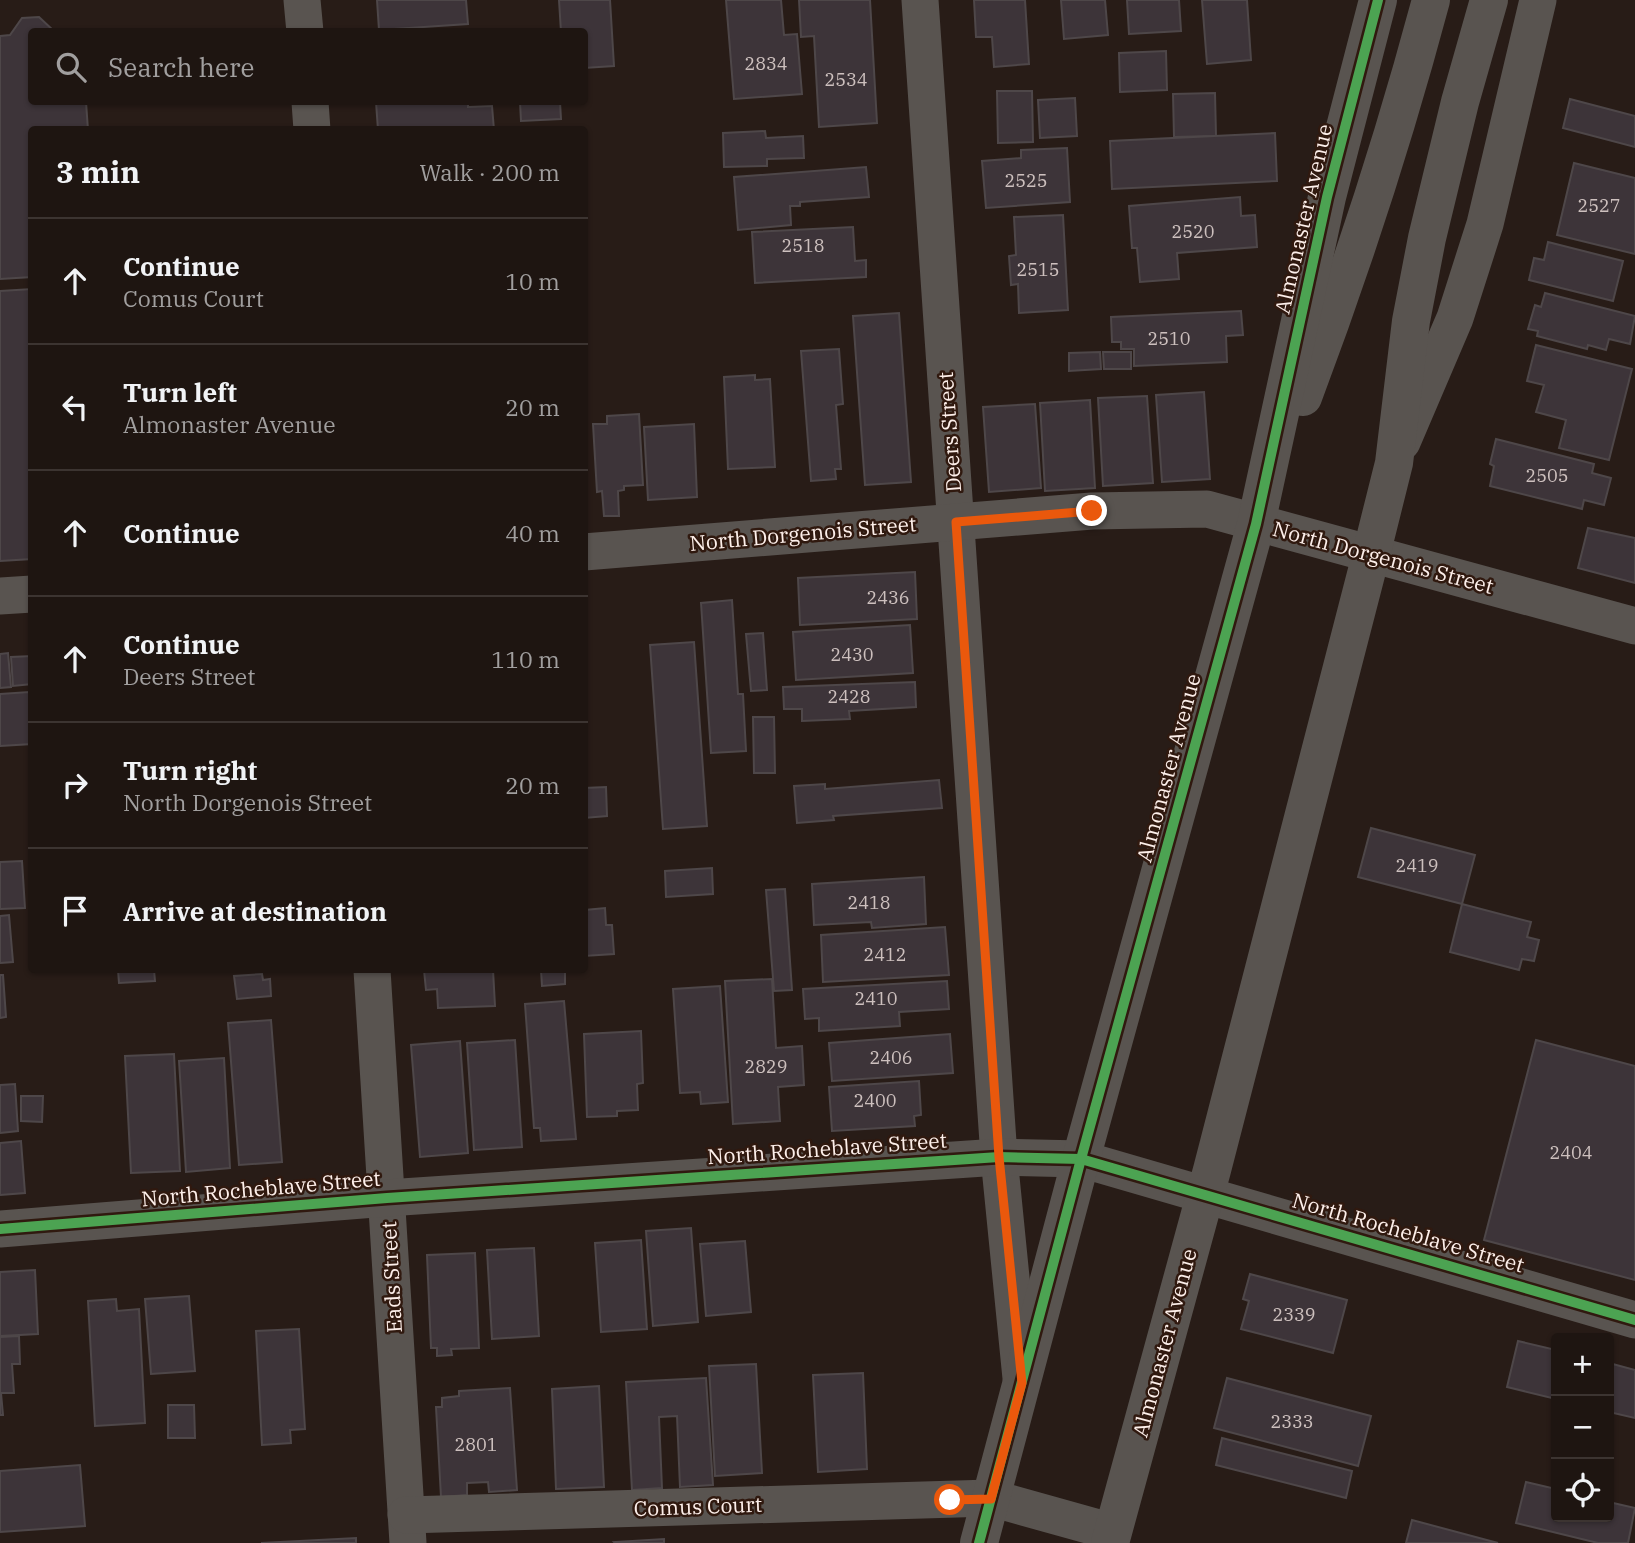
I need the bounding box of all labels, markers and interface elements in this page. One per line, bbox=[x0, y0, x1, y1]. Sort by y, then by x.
search box bbox=[28, 28, 588, 105]
icon: search bbox=[52, 48, 90, 86]
text: Search here bbox=[108, 50, 254, 84]
house number: 2834 bbox=[744, 52, 788, 75]
house number: 2534 bbox=[824, 68, 868, 91]
street label: Almonaster Avenue bbox=[1268, 121, 1338, 316]
text: 3 min bbox=[56, 152, 140, 191]
text: Walk · 200 m bbox=[419, 157, 560, 187]
house number: 2525 bbox=[1004, 169, 1048, 192]
house number: 2527 bbox=[1577, 194, 1621, 217]
house number: 2520 bbox=[1171, 220, 1215, 243]
house number: 2518 bbox=[781, 234, 825, 257]
text: Continue bbox=[123, 249, 240, 283]
house number: 2515 bbox=[1016, 258, 1060, 281]
icon: ahead bbox=[56, 262, 94, 300]
text: 10 m bbox=[505, 266, 560, 296]
text: Comus Court bbox=[123, 283, 264, 313]
house number: 2510 bbox=[1147, 327, 1191, 350]
street label: Deers Street bbox=[931, 371, 967, 493]
text: Turn left bbox=[123, 375, 237, 409]
icon: left bbox=[56, 388, 94, 426]
text: 20 m bbox=[505, 392, 560, 422]
text: Almonaster Avenue bbox=[123, 409, 335, 439]
house number: 2505 bbox=[1525, 464, 1569, 487]
route end bbox=[1076, 495, 1107, 526]
street label: North Dorgenois Street bbox=[688, 509, 917, 557]
icon: ahead bbox=[56, 514, 94, 552]
street label: North Dorgenois Street bbox=[1270, 514, 1497, 600]
text: Continue bbox=[123, 516, 240, 550]
text: 40 m bbox=[505, 518, 560, 548]
house number: 2436 bbox=[866, 586, 910, 609]
text: Continue bbox=[123, 627, 240, 661]
icon: ahead bbox=[56, 640, 94, 678]
house number: 2430 bbox=[830, 643, 874, 666]
text: 110 m bbox=[491, 644, 560, 674]
text: Deers Street bbox=[123, 661, 255, 691]
street label: Almonaster Avenue bbox=[1129, 670, 1207, 865]
house number: 2428 bbox=[827, 685, 871, 708]
text: Turn right bbox=[123, 753, 257, 787]
icon: right bbox=[56, 766, 94, 804]
text: 20 m bbox=[505, 770, 560, 800]
text: North Dorgenois Street bbox=[123, 787, 372, 817]
house number: 2419 bbox=[1395, 854, 1439, 877]
house number: 2418 bbox=[847, 891, 891, 914]
icon: arrive bbox=[56, 892, 94, 930]
text: Arrive at destination bbox=[123, 894, 387, 928]
house number: 2412 bbox=[863, 943, 907, 966]
house number: 2410 bbox=[854, 987, 898, 1010]
house number: 2406 bbox=[869, 1046, 913, 1069]
house number: 2829 bbox=[744, 1055, 788, 1078]
house number: 2400 bbox=[853, 1089, 897, 1112]
street label: North Rocheblave Street bbox=[706, 1126, 948, 1170]
house number: 2404 bbox=[1549, 1141, 1593, 1164]
street label: North Rocheblave Street bbox=[140, 1164, 382, 1212]
street label: North Rocheblave Street bbox=[1289, 1185, 1528, 1279]
street label: Eads Street bbox=[374, 1220, 408, 1334]
street label: Almonaster Avenue bbox=[1125, 1245, 1203, 1440]
house number: 2339 bbox=[1272, 1303, 1316, 1326]
map controls bbox=[1551, 1333, 1614, 1522]
button: + bbox=[1551, 1333, 1614, 1396]
button: − bbox=[1551, 1396, 1614, 1459]
house number: 2333 bbox=[1270, 1410, 1314, 1433]
house number: 2801 bbox=[454, 1433, 498, 1456]
button: locate bbox=[1551, 1459, 1614, 1522]
route start bbox=[934, 1484, 965, 1515]
street label: Comus Court bbox=[633, 1490, 763, 1522]

